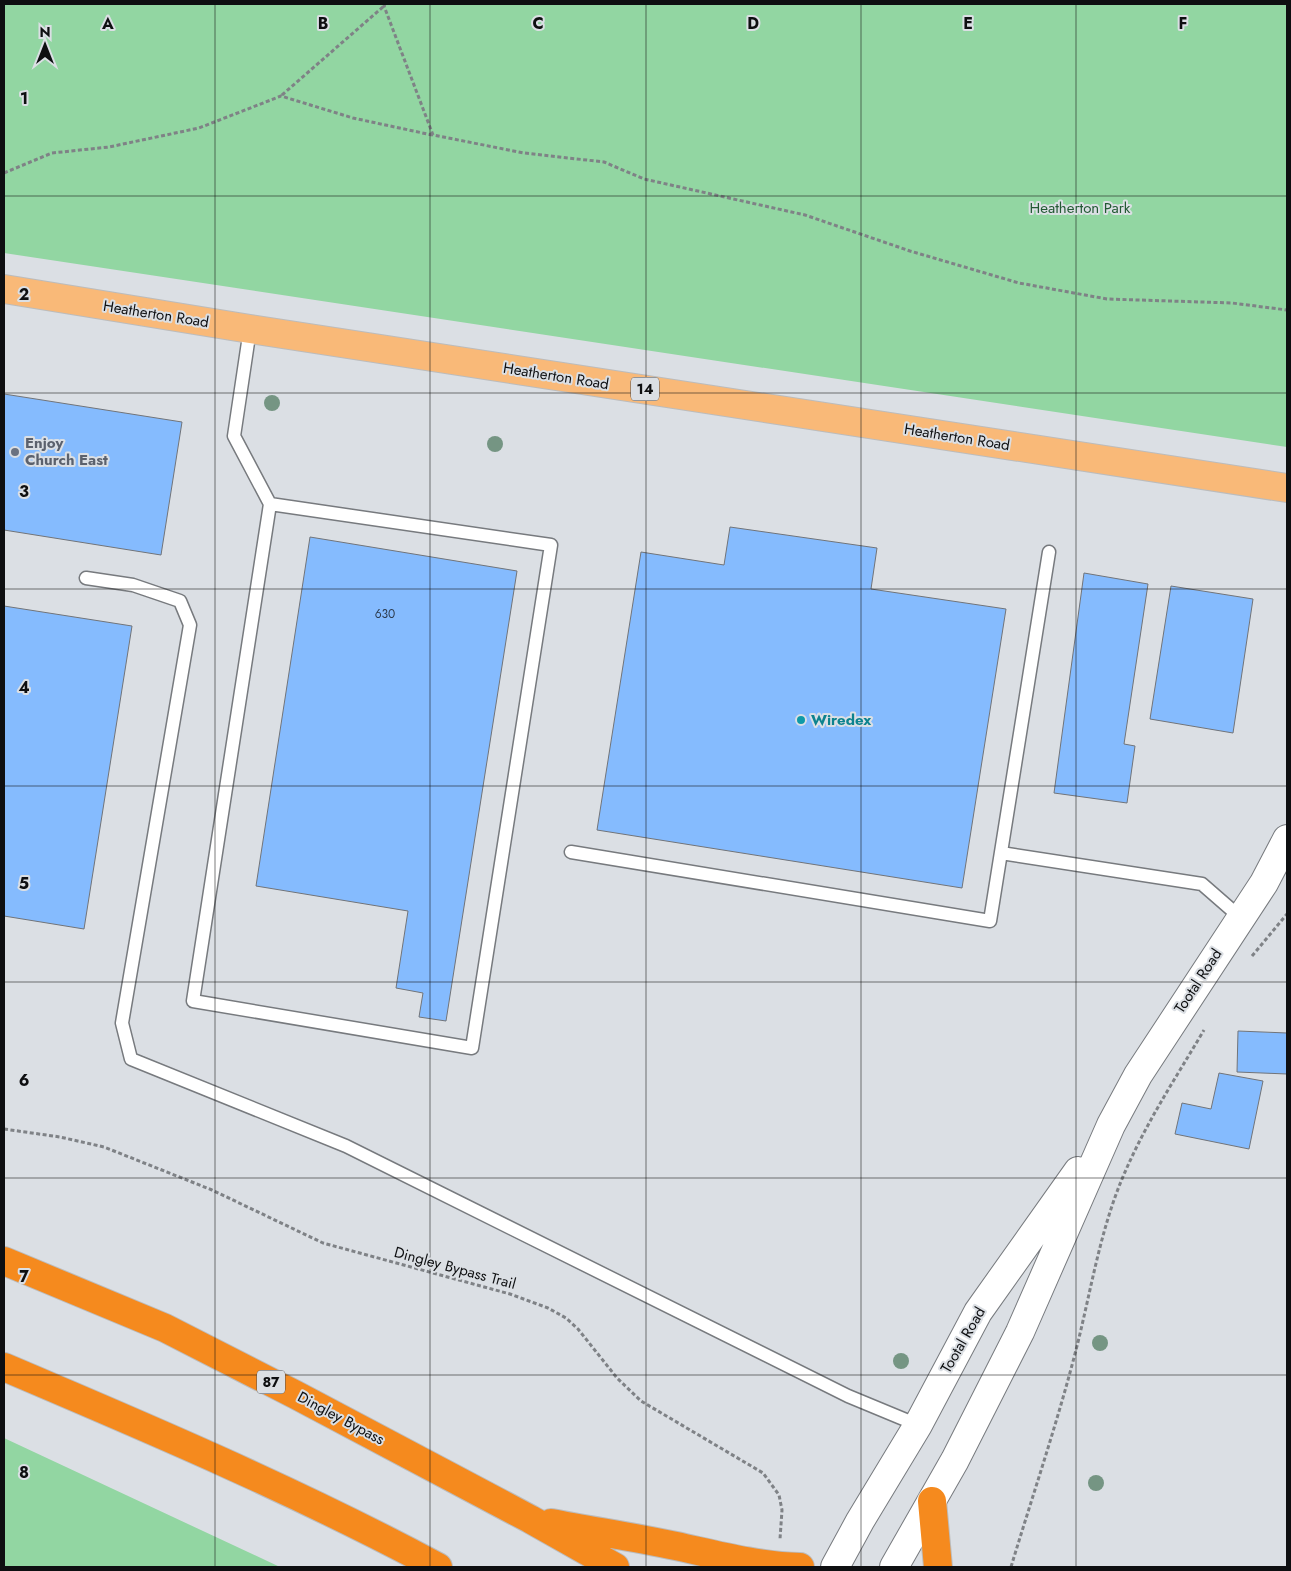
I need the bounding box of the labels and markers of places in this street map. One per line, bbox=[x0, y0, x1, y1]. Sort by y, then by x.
place label: Enjoy Church East bbox=[25, 432, 108, 471]
marker: Enjoy Church East bbox=[9, 446, 21, 458]
place label: Wiredex bbox=[811, 709, 871, 731]
marker: Wiredex bbox=[795, 714, 807, 726]

